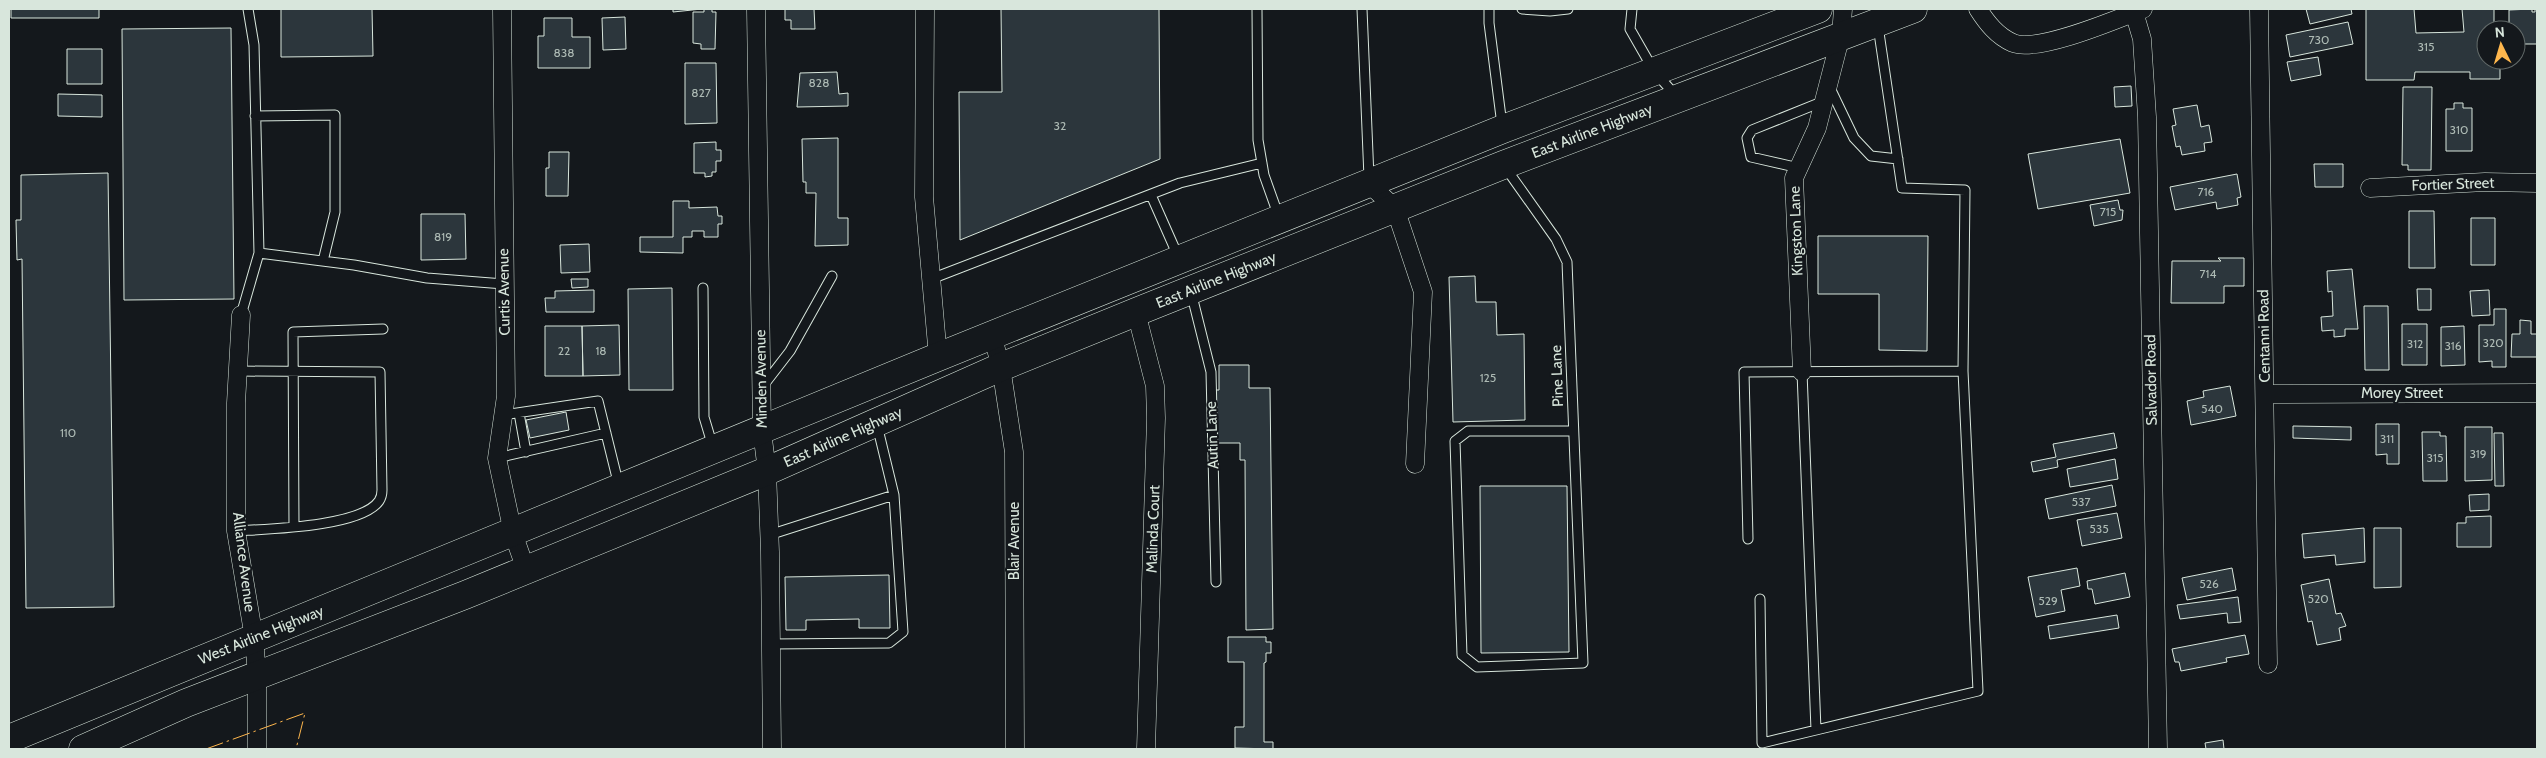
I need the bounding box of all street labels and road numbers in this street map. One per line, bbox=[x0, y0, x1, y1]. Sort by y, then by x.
street label: East Airline Highway bbox=[1529, 100, 1655, 162]
street label: Fortier Street bbox=[2411, 174, 2495, 194]
street label: Kingston Lane bbox=[1785, 185, 1807, 276]
street label: Curtis Avenue bbox=[494, 248, 514, 336]
street label: East Airline Highway bbox=[1153, 248, 1279, 312]
street label: Centanni Road bbox=[2254, 289, 2274, 383]
street label: Minden Avenue bbox=[751, 329, 771, 429]
street label: Salvador Road bbox=[2141, 334, 2161, 426]
street label: Pine Lane bbox=[1547, 344, 1567, 407]
street label: Morey Street bbox=[2361, 384, 2443, 402]
street label: Autin Lane bbox=[1202, 401, 1222, 469]
street label: East Airline Highway bbox=[781, 403, 905, 471]
street label: Malinda Court bbox=[1142, 485, 1164, 573]
street label: Blair Avenue bbox=[1005, 501, 1023, 580]
street label: Alliance Avenue bbox=[229, 511, 259, 613]
street label: West Airline Highway bbox=[196, 601, 327, 668]

